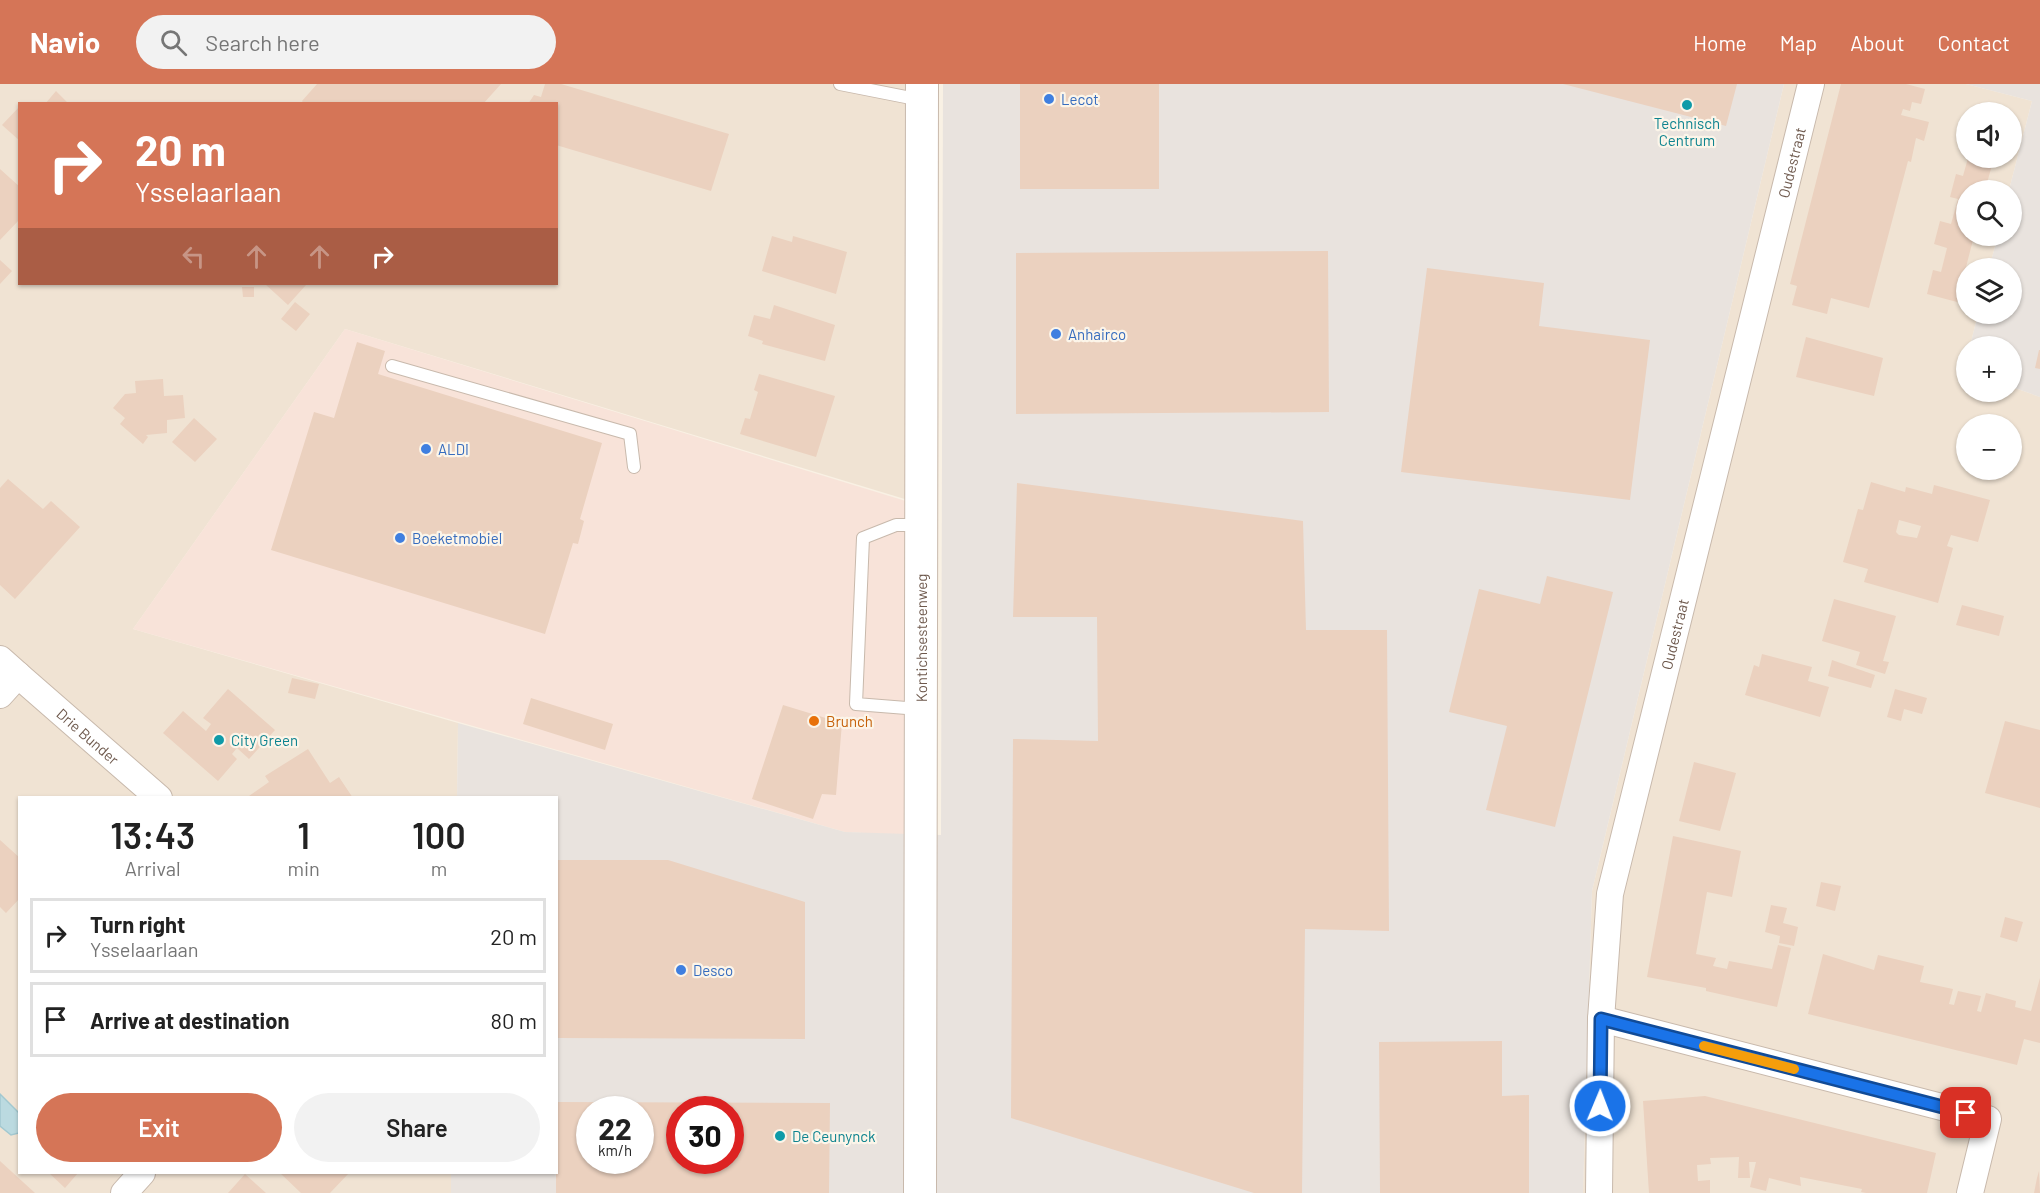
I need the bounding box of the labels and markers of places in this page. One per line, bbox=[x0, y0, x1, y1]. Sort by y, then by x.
place label: Lecot bbox=[1061, 90, 1099, 108]
marker: Lecot bbox=[1042, 92, 1056, 106]
marker: Technisch Centrum bbox=[1680, 98, 1694, 112]
place label: Technisch Centrum bbox=[1654, 114, 1720, 149]
place label: Anhairco bbox=[1068, 325, 1126, 343]
marker: Anhairco bbox=[1049, 327, 1063, 341]
place label: ALDI bbox=[438, 440, 469, 458]
marker: ALDI bbox=[419, 442, 433, 456]
place label: Boeketmobiel bbox=[412, 529, 502, 547]
marker: Boeketmobiel bbox=[393, 531, 407, 545]
place label: Brunch bbox=[826, 712, 873, 730]
marker: Brunch bbox=[807, 714, 821, 728]
place label: City Green bbox=[231, 731, 298, 749]
marker: City Green bbox=[212, 733, 226, 747]
place label: Desco bbox=[693, 961, 733, 979]
marker: Desco bbox=[674, 963, 688, 977]
pin bbox=[1940, 1087, 1991, 1138]
place label: De Ceunynck bbox=[792, 1127, 876, 1145]
marker: De Ceunynck bbox=[773, 1129, 787, 1143]

